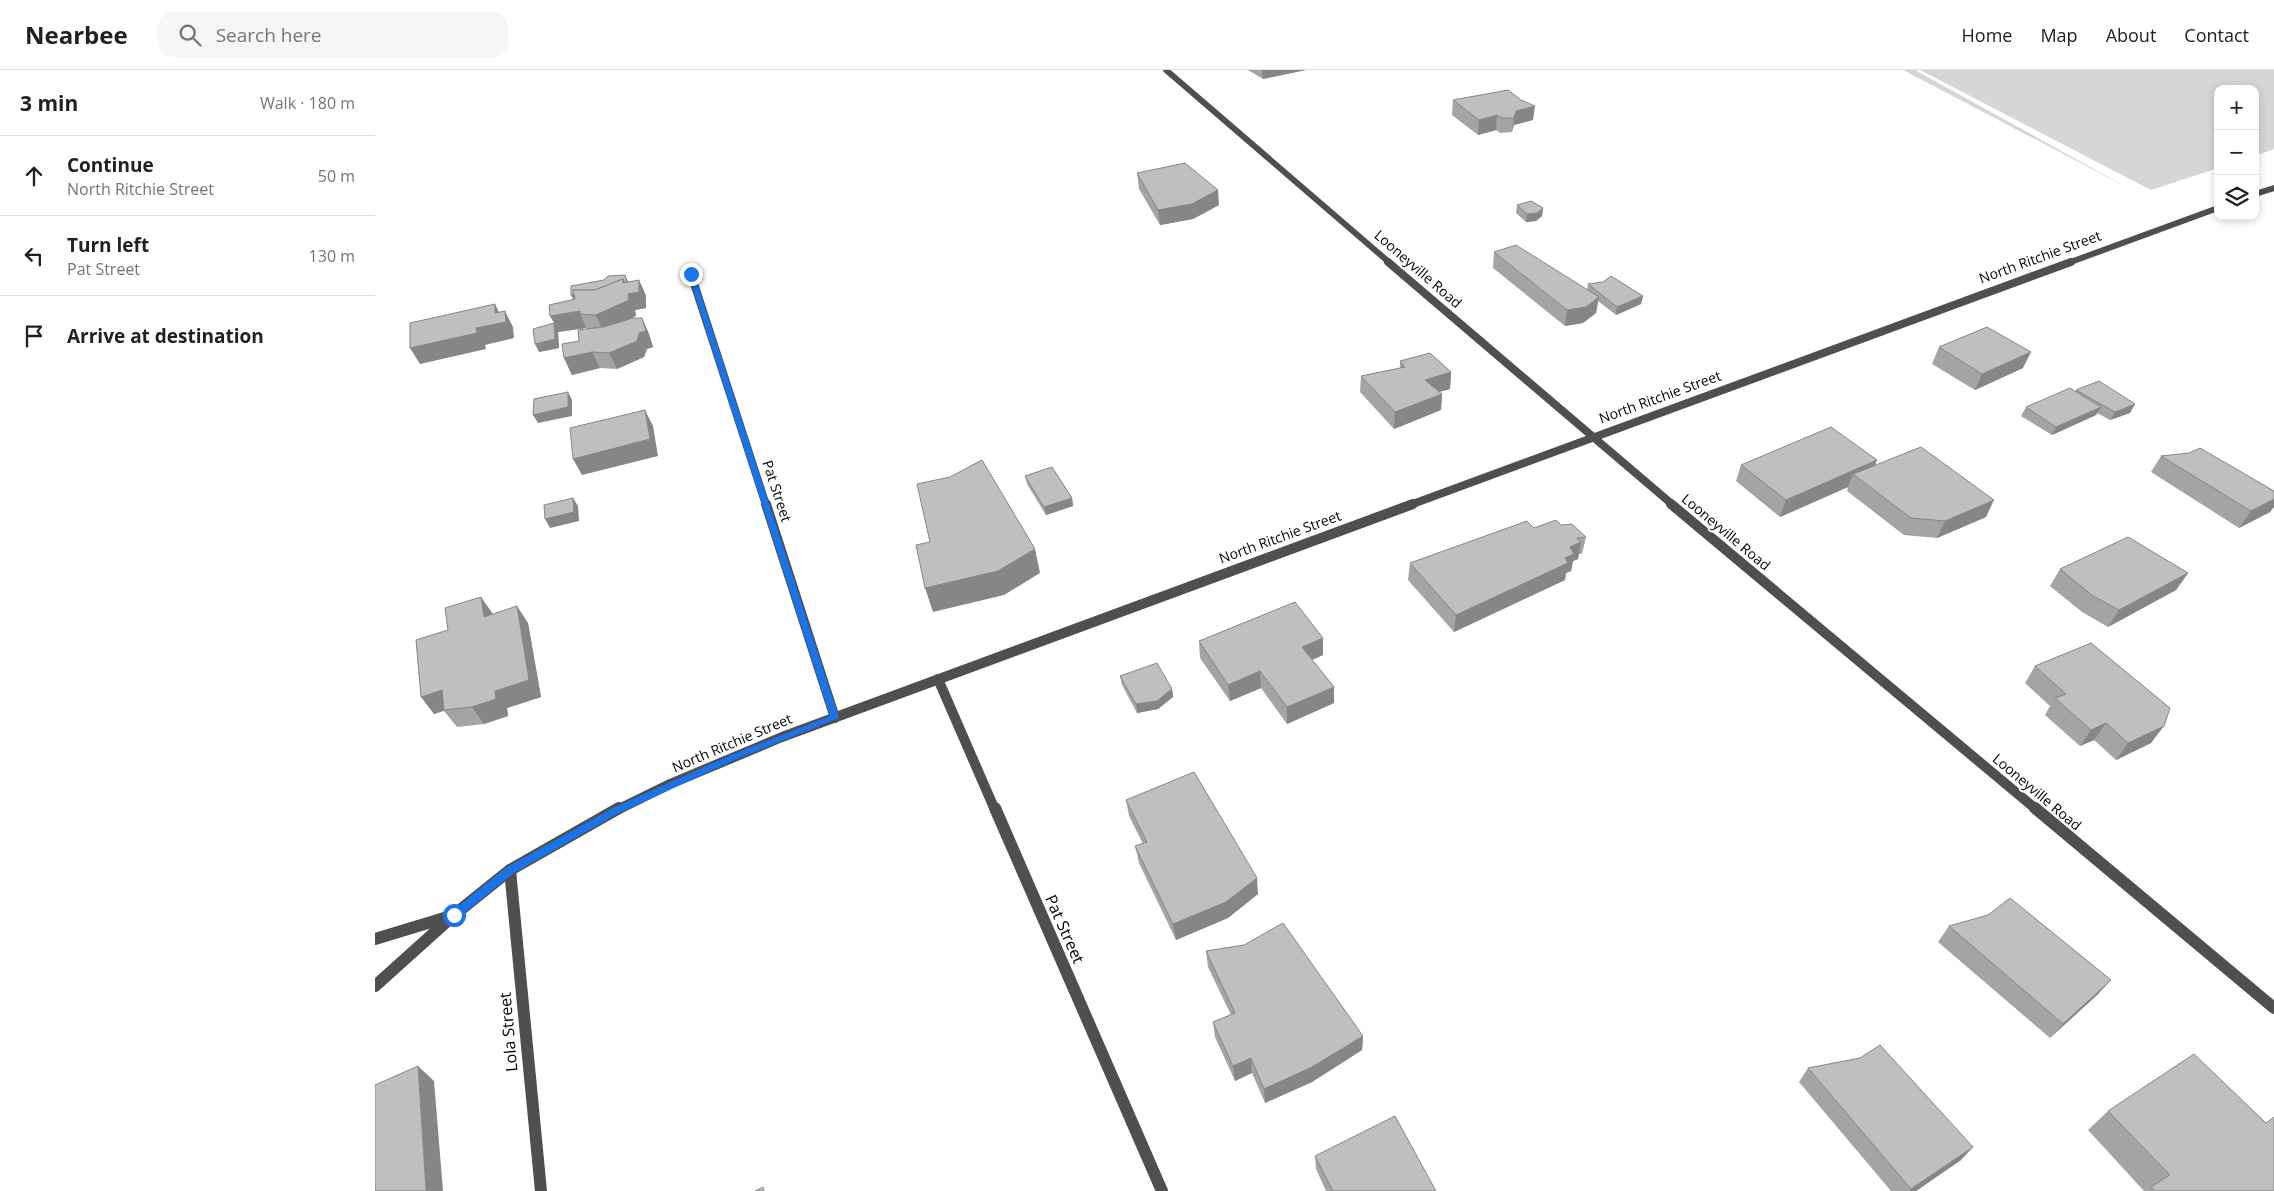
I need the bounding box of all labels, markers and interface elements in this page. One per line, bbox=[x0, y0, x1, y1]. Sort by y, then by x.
search box bbox=[158, 12, 508, 57]
text: Nearbee bbox=[25, 18, 128, 51]
icon: search bbox=[176, 21, 204, 49]
text: Search here bbox=[216, 22, 322, 48]
text: Home bbox=[1962, 23, 2012, 47]
text: Map bbox=[2040, 23, 2078, 47]
text: About bbox=[2106, 23, 2156, 47]
text: Contact bbox=[2184, 23, 2249, 47]
map controls bbox=[2214, 85, 2259, 220]
button: + bbox=[2214, 85, 2259, 130]
text: 3 min bbox=[20, 89, 78, 117]
text: Walk · 180 m bbox=[260, 92, 355, 114]
button: − bbox=[2214, 130, 2259, 175]
text: Continue bbox=[67, 152, 154, 178]
icon: ahead bbox=[20, 162, 48, 190]
text: 50 m bbox=[318, 165, 355, 187]
button: layers bbox=[2214, 175, 2259, 220]
text: North Ritchie Street bbox=[67, 178, 214, 200]
street label: Looneyville Road bbox=[1371, 225, 1466, 312]
street label: North Ritchie Street bbox=[1976, 226, 2103, 287]
text: Turn left bbox=[67, 232, 149, 258]
icon: left bbox=[20, 242, 48, 270]
text: 130 m bbox=[309, 245, 355, 267]
text: Pat Street bbox=[67, 258, 140, 280]
route end bbox=[680, 263, 703, 286]
icon: arrive bbox=[20, 322, 48, 350]
text: Arrive at destination bbox=[67, 323, 264, 349]
street label: North Ritchie Street bbox=[1596, 366, 1723, 427]
street label: Pat Street bbox=[759, 458, 796, 524]
street label: Looneyville Road bbox=[1678, 489, 1775, 574]
street label: North Ritchie Street bbox=[1216, 506, 1343, 567]
street label: North Ritchie Street bbox=[669, 709, 795, 776]
street label: Looneyville Road bbox=[1989, 749, 2086, 834]
street label: Pat Street bbox=[1040, 891, 1090, 967]
route start bbox=[443, 904, 466, 927]
street label: Lola Street bbox=[494, 991, 522, 1073]

